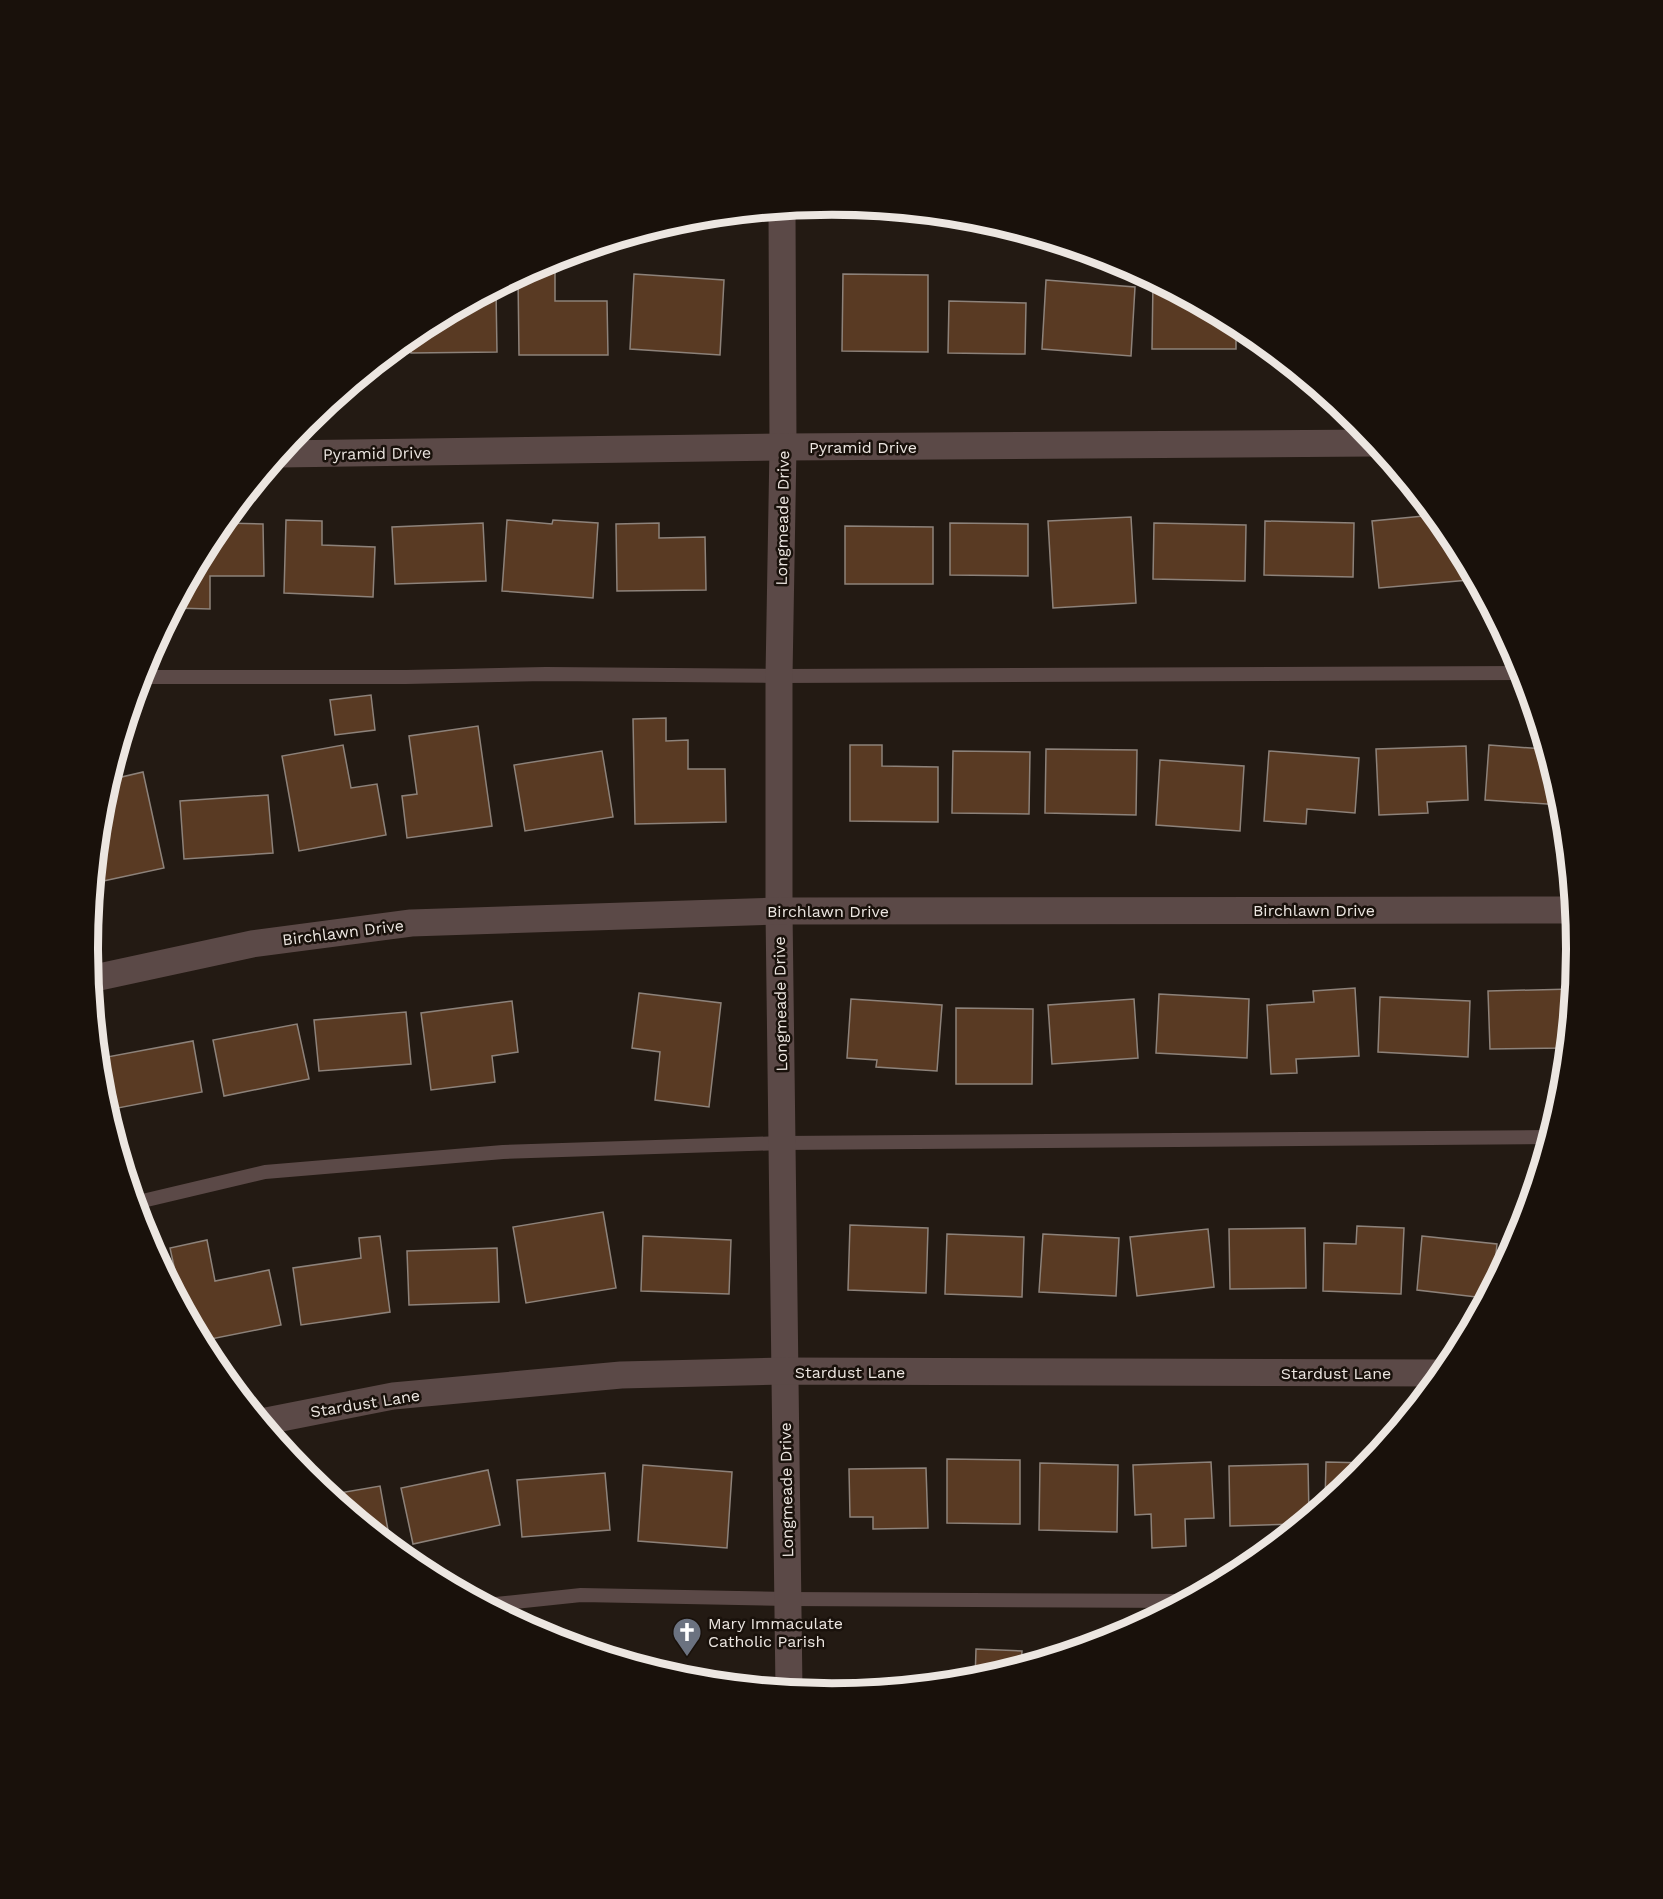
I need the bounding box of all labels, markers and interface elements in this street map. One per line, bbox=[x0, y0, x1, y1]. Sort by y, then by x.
street label: Pyramid Drive bbox=[809, 438, 917, 457]
street label: Pyramid Drive bbox=[323, 443, 431, 464]
street label: Longmeade Drive bbox=[772, 450, 793, 586]
street label: Birchlawn Drive bbox=[1253, 901, 1375, 920]
street label: Birchlawn Drive bbox=[767, 902, 889, 921]
street label: Birchlawn Drive bbox=[281, 916, 405, 949]
street label: Longmeade Drive bbox=[770, 936, 791, 1072]
street label: Stardust Lane bbox=[795, 1363, 905, 1382]
street label: Stardust Lane bbox=[1281, 1364, 1391, 1383]
street label: Stardust Lane bbox=[309, 1385, 421, 1422]
street label: Longmeade Drive bbox=[776, 1422, 797, 1558]
place label: Mary Immaculate Catholic Parish bbox=[708, 1614, 843, 1651]
church icon: Mary Immaculate Catholic Parish bbox=[671, 1616, 703, 1658]

